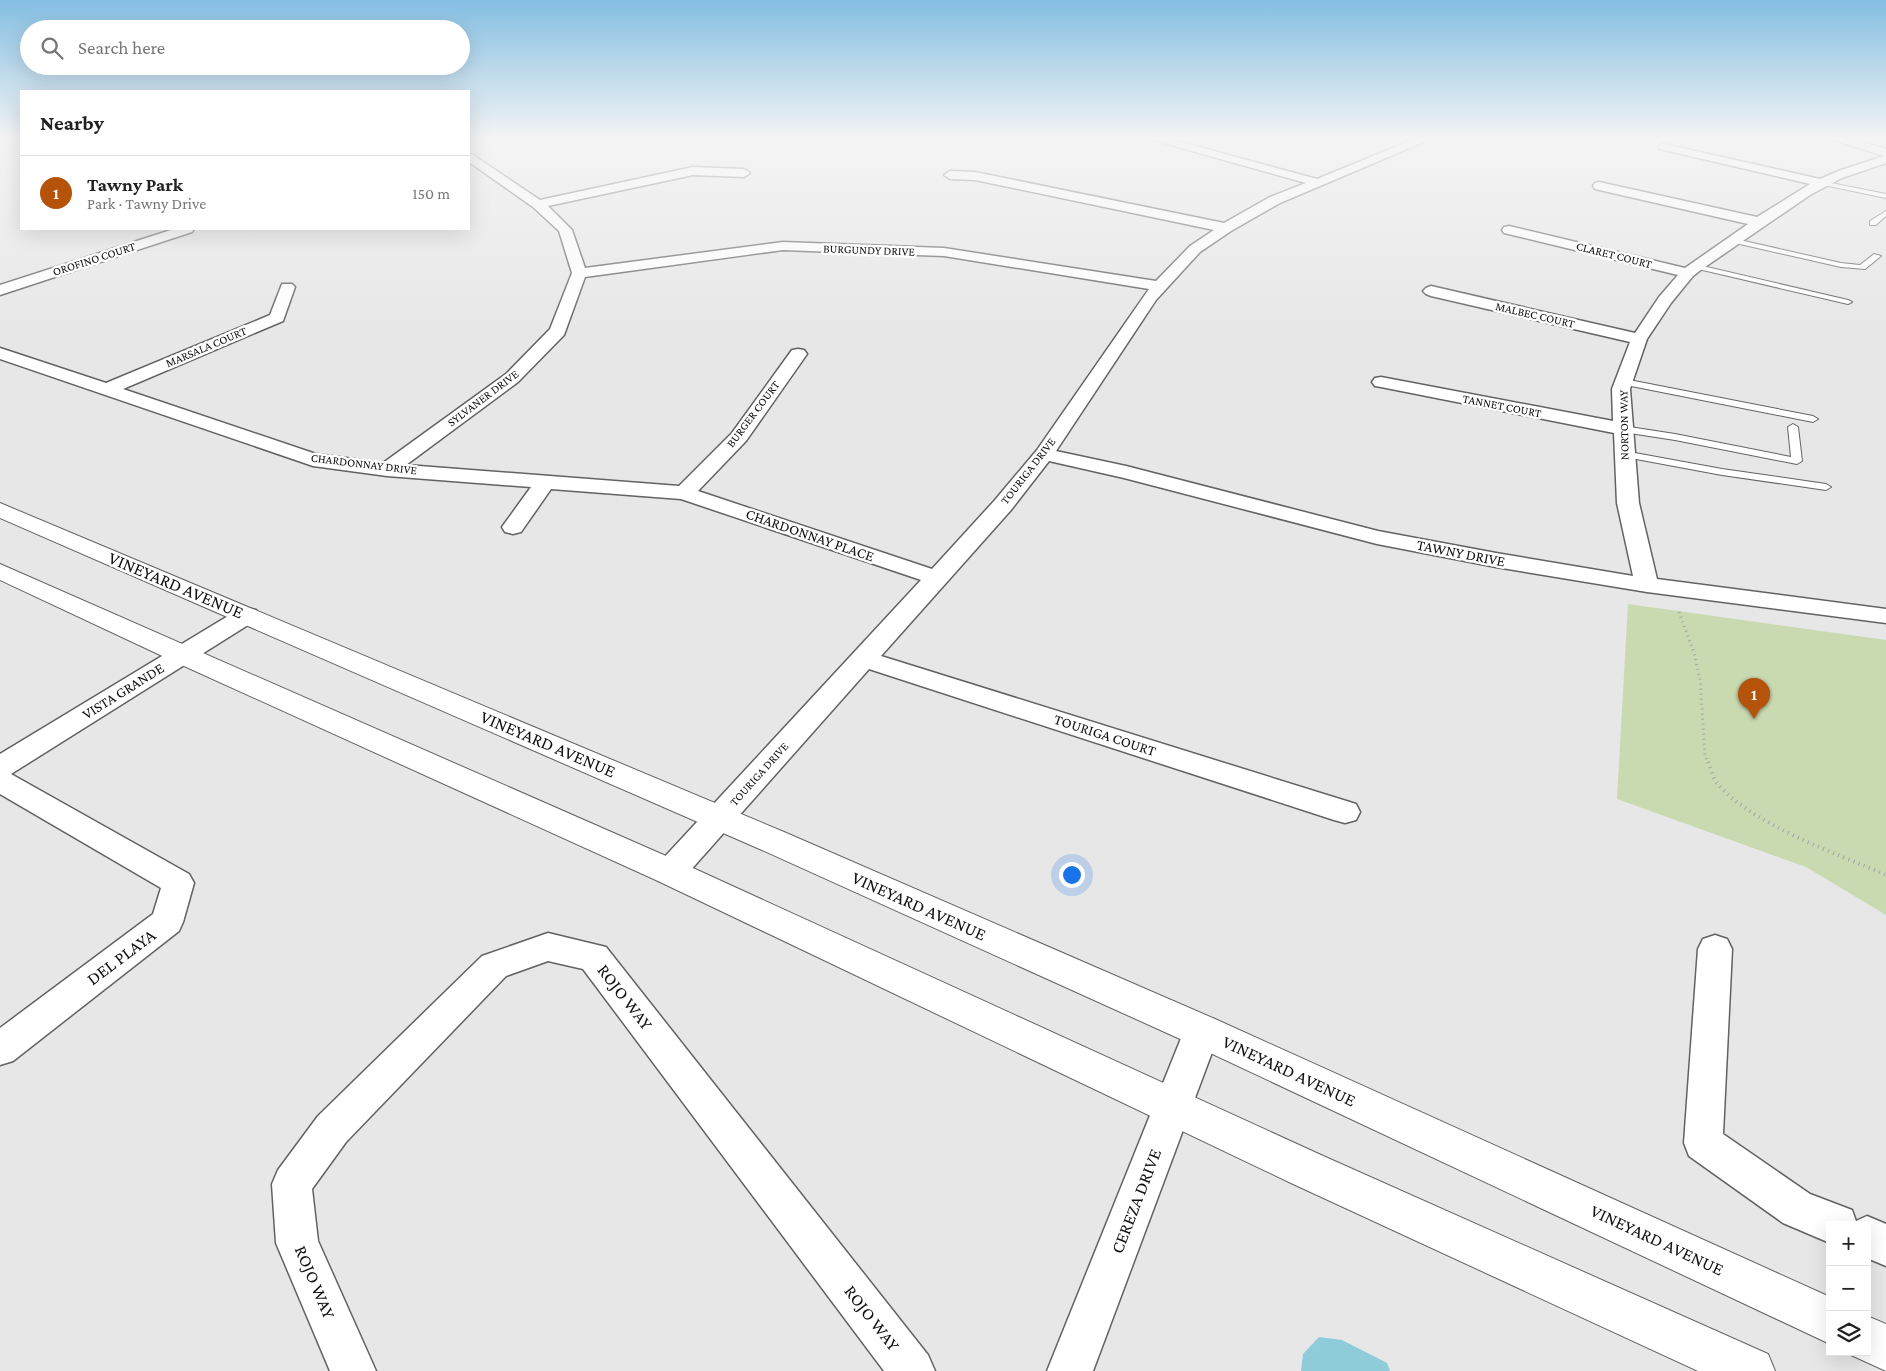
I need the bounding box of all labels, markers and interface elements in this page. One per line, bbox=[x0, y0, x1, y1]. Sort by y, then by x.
search box bbox=[20, 20, 470, 75]
icon: search bbox=[38, 34, 66, 62]
text: Search here bbox=[78, 37, 165, 58]
text: Nearby bbox=[40, 111, 104, 135]
text: Tawny Park bbox=[87, 174, 183, 195]
text: 1 bbox=[53, 185, 59, 202]
text: 150 m bbox=[412, 185, 450, 202]
text: Park · Tawny Drive bbox=[87, 195, 206, 212]
street label: OROFINO COURT bbox=[51, 239, 138, 279]
street label: CLARET COURT bbox=[1575, 239, 1654, 271]
street label: BURGUNDY DRIVE bbox=[823, 241, 916, 259]
street label: MALBEC COURT bbox=[1494, 299, 1576, 331]
street label: MARSALA COURT bbox=[163, 323, 249, 370]
street label: SYLVANER DRIVE bbox=[445, 366, 522, 429]
street label: BURGER COURT bbox=[723, 378, 783, 450]
street label: NORTON WAY bbox=[1616, 389, 1632, 460]
street label: TANNET COURT bbox=[1462, 392, 1543, 421]
street label: TOURIGA DRIVE bbox=[998, 434, 1059, 507]
street label: CHARDONNAY DRIVE bbox=[310, 451, 418, 478]
street label: CHARDONNAY PLACE bbox=[744, 506, 876, 564]
street label: TAWNY DRIVE bbox=[1415, 537, 1507, 569]
street label: VINEYARD AVENUE bbox=[106, 548, 247, 623]
street label: VISTA GRANDE bbox=[79, 660, 167, 722]
pin: 1 bbox=[1738, 678, 1770, 719]
street label: VINEYARD AVENUE bbox=[478, 707, 619, 782]
street label: TOURIGA COURT bbox=[1052, 711, 1158, 759]
street label: TOURIGA DRIVE bbox=[727, 739, 792, 809]
your location bbox=[1059, 862, 1085, 888]
street label: VINEYARD AVENUE bbox=[849, 867, 989, 945]
street label: DEL PLAYA bbox=[83, 924, 160, 989]
street label: ROJO WAY bbox=[593, 960, 657, 1034]
street label: VINEYARD AVENUE bbox=[1219, 1031, 1359, 1111]
street label: CEREZA DRIVE bbox=[1107, 1146, 1165, 1256]
street label: VINEYARD AVENUE bbox=[1587, 1200, 1727, 1280]
map controls bbox=[1826, 1221, 1871, 1356]
button: + bbox=[1826, 1221, 1871, 1266]
street label: ROJO WAY bbox=[291, 1242, 340, 1322]
button: − bbox=[1826, 1266, 1871, 1311]
street label: ROJO WAY bbox=[840, 1281, 904, 1355]
button: layers bbox=[1826, 1311, 1871, 1356]

